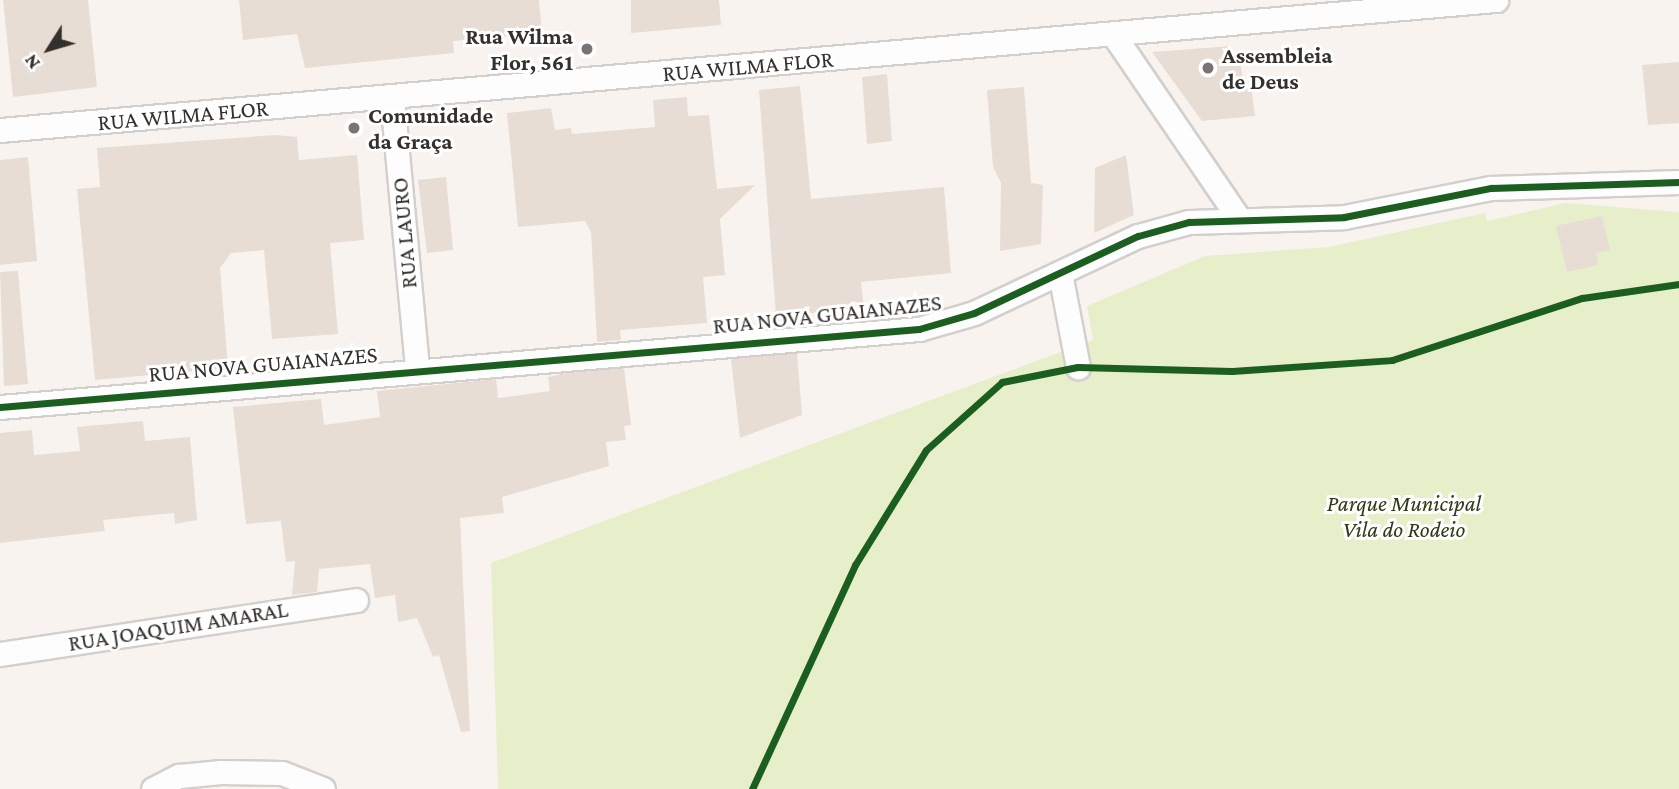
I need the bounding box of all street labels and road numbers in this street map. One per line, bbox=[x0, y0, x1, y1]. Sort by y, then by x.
street label: RUA WILMA FLOR bbox=[661, 45, 835, 87]
street label: RUA WILMA FLOR bbox=[96, 94, 270, 136]
street label: RUA LAURO bbox=[385, 176, 423, 290]
street label: RUA NOVA GUAIANAZES bbox=[711, 288, 943, 340]
street label: RUA NOVA GUAIANAZES bbox=[147, 340, 379, 388]
street label: RUA JOAQUIM AMARAL bbox=[66, 595, 290, 657]

